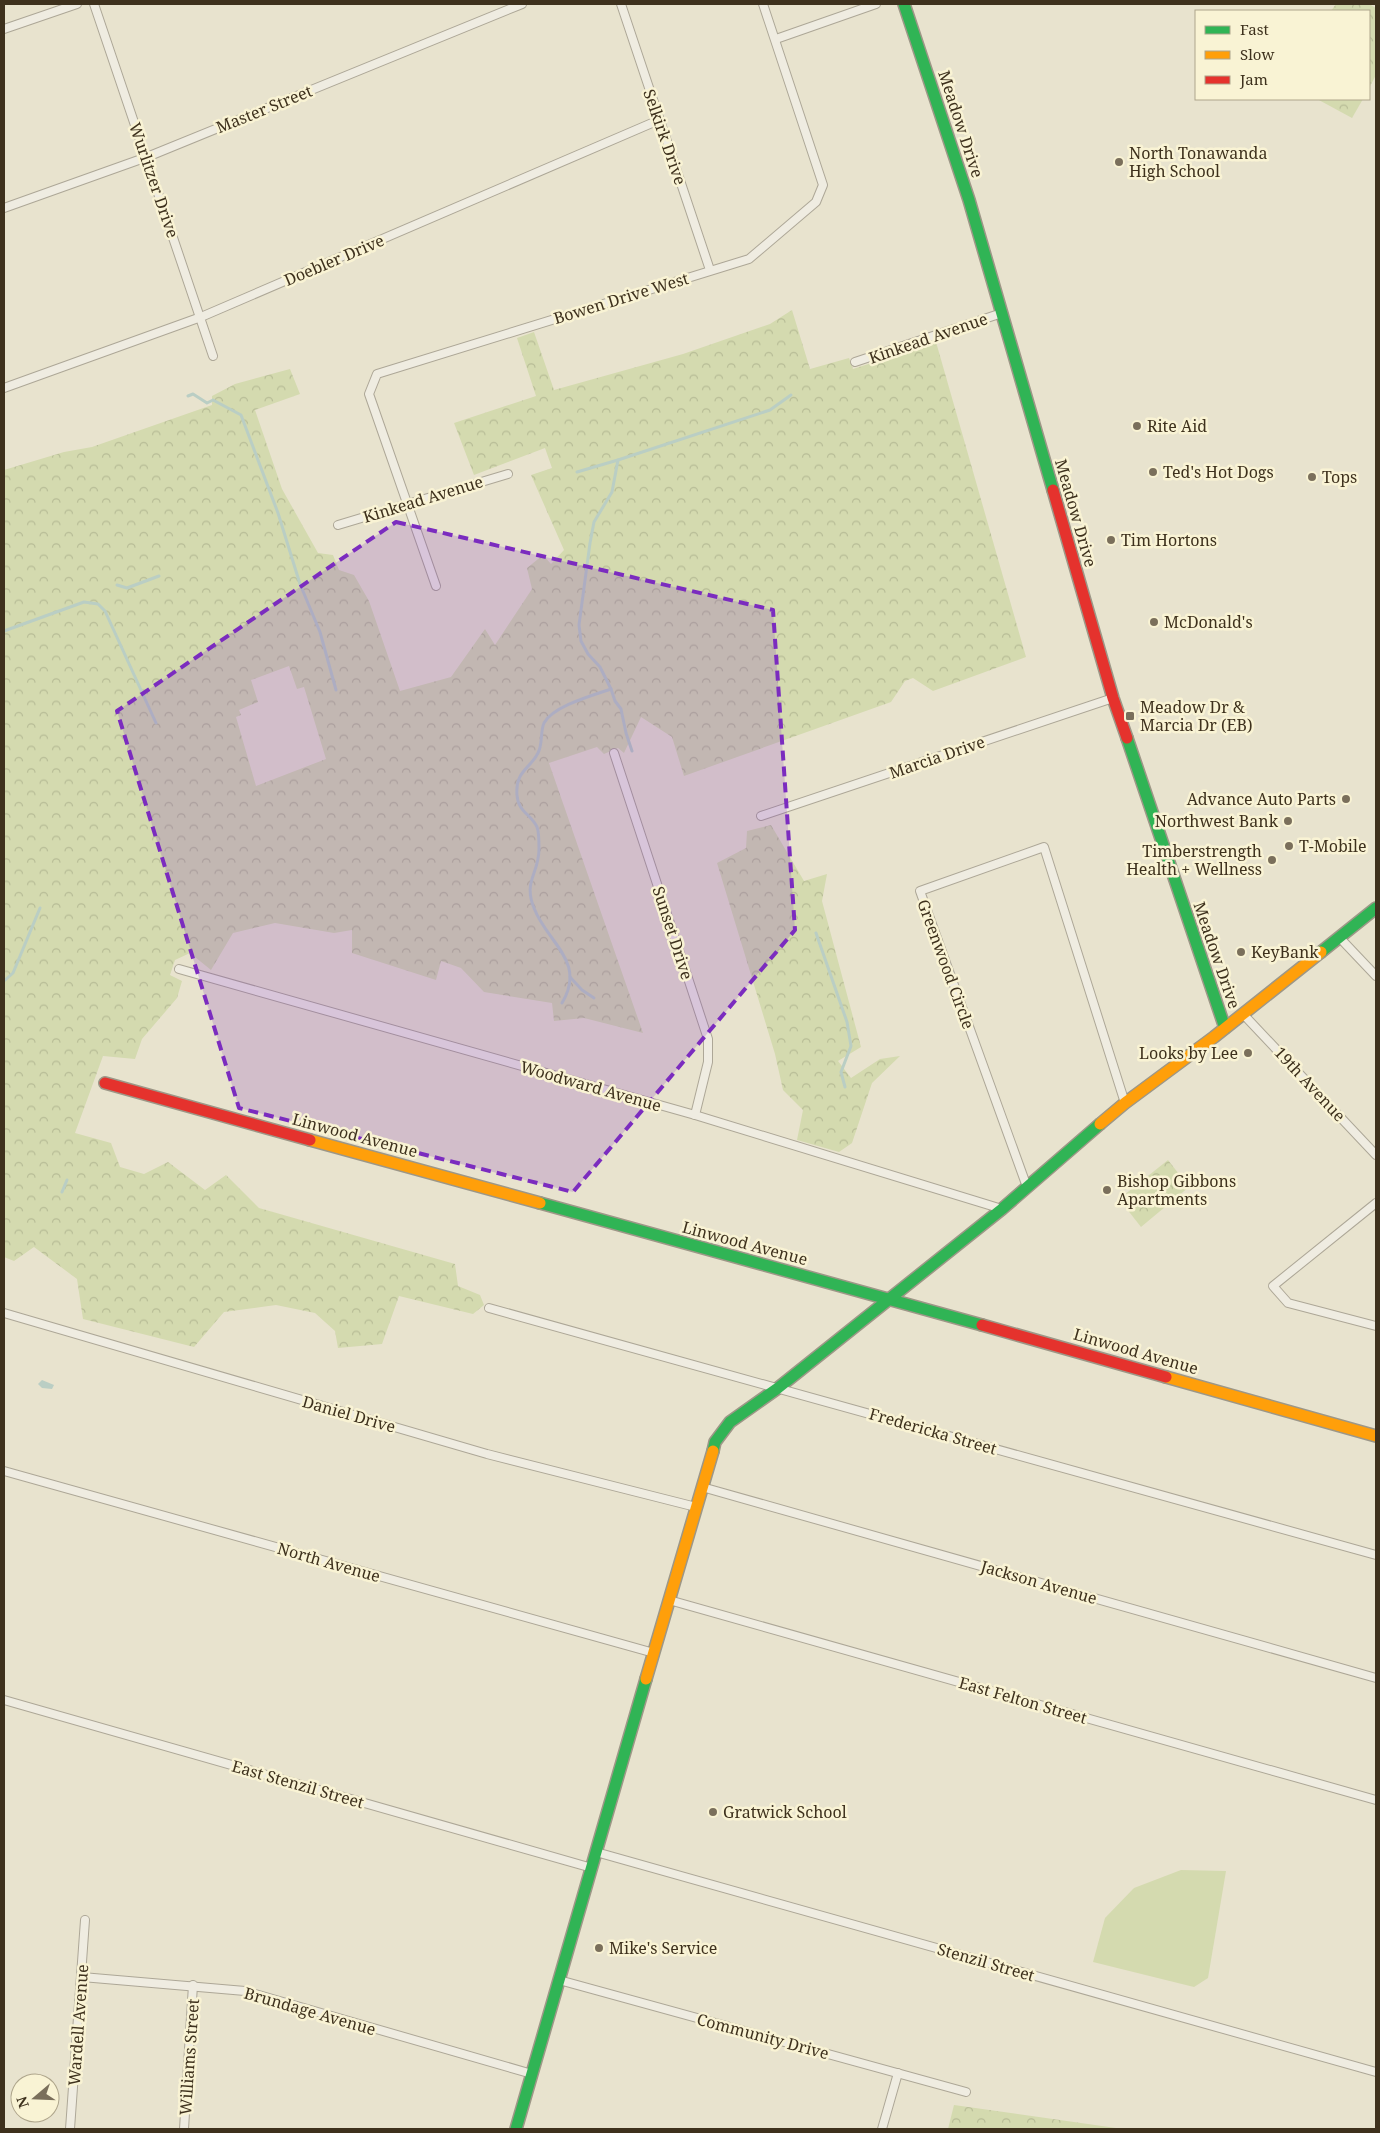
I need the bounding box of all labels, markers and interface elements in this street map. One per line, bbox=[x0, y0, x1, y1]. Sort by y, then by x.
legend bbox=[1195, 10, 1370, 100]
text: Fast bbox=[1240, 19, 1269, 39]
text: Slow bbox=[1240, 44, 1274, 64]
street label: Meadow Drive bbox=[933, 67, 989, 181]
text: Jam bbox=[1239, 69, 1268, 89]
street label: Master Street bbox=[213, 80, 316, 138]
street label: Selkirk Drive bbox=[638, 86, 692, 188]
street label: Wurlitzer Drive bbox=[124, 119, 184, 241]
place label: North Tonawanda High School bbox=[1129, 142, 1267, 182]
marker: North Tonawanda High School bbox=[1113, 156, 1125, 168]
street label: Doebler Drive bbox=[281, 229, 387, 291]
street label: Bowen Drive West bbox=[551, 267, 692, 329]
street label: Kinkead Avenue bbox=[866, 307, 990, 369]
place label: Rite Aid bbox=[1147, 415, 1207, 437]
marker: Rite Aid bbox=[1131, 420, 1143, 432]
street label: Meadow Drive bbox=[1050, 456, 1102, 570]
place label: Ted's Hot Dogs bbox=[1163, 461, 1274, 483]
marker: Ted's Hot Dogs bbox=[1147, 466, 1159, 478]
place label: Tops bbox=[1322, 466, 1357, 488]
street label: Kinkead Avenue bbox=[360, 470, 486, 528]
marker: Tops bbox=[1306, 471, 1318, 483]
place label: Tim Hortons bbox=[1121, 529, 1217, 551]
marker: Tim Hortons bbox=[1105, 534, 1117, 546]
place label: McDonald's bbox=[1164, 611, 1253, 633]
marker: McDonald's bbox=[1148, 616, 1160, 628]
place label: Meadow Dr & Marcia Dr (EB) bbox=[1140, 696, 1253, 736]
marker: Meadow Dr & Marcia Dr (EB) bbox=[1124, 710, 1136, 722]
street label: Marcia Drive bbox=[886, 730, 988, 784]
place label: Advance Auto Parts bbox=[1187, 788, 1336, 810]
marker: Advance Auto Parts bbox=[1340, 793, 1352, 805]
place label: Northwest Bank bbox=[1155, 810, 1279, 832]
marker: Northwest Bank bbox=[1282, 815, 1294, 827]
place label: T-Mobile bbox=[1299, 835, 1366, 857]
place label: Timberstrength Health + Wellness bbox=[1126, 840, 1262, 880]
marker: T-Mobile bbox=[1283, 840, 1295, 852]
marker: Timberstrength Health + Wellness bbox=[1266, 854, 1278, 866]
street label: Sunset Drive bbox=[648, 884, 698, 982]
street label: Greenwood Circle bbox=[912, 896, 980, 1032]
street label: Meadow Drive bbox=[1188, 899, 1246, 1011]
place label: KeyBank bbox=[1251, 941, 1319, 963]
marker: KeyBank bbox=[1235, 946, 1247, 958]
place label: Looks by Lee bbox=[1139, 1042, 1238, 1064]
street label: 19th Avenue bbox=[1270, 1042, 1350, 1126]
marker: Looks by Lee bbox=[1242, 1047, 1254, 1059]
street label: Woodward Avenue bbox=[518, 1055, 664, 1117]
street label: Linwood Avenue bbox=[290, 1108, 420, 1162]
place label: Bishop Gibbons Apartments bbox=[1117, 1170, 1236, 1210]
marker: Bishop Gibbons Apartments bbox=[1101, 1184, 1113, 1196]
street label: Linwood Avenue bbox=[680, 1216, 810, 1270]
street label: Linwood Avenue bbox=[1071, 1323, 1201, 1379]
street label: Daniel Drive bbox=[300, 1390, 398, 1438]
street label: Fredericka Street bbox=[867, 1402, 1000, 1460]
street label: North Avenue bbox=[275, 1537, 383, 1587]
street label: Jackson Avenue bbox=[977, 1555, 1100, 1609]
street label: East Felton Street bbox=[956, 1671, 1090, 1729]
street label: East Stenzil Street bbox=[229, 1755, 367, 1813]
place label: Gratwick School bbox=[723, 1801, 847, 1823]
marker: Gratwick School bbox=[707, 1806, 719, 1818]
place label: Mike's Service bbox=[609, 1937, 717, 1959]
street label: Stenzil Street bbox=[935, 1938, 1038, 1986]
marker: Mike's Service bbox=[593, 1942, 605, 1954]
street label: Wardell Avenue bbox=[63, 1963, 93, 2087]
street label: Brundage Avenue bbox=[242, 1982, 378, 2040]
street label: Williams Street bbox=[174, 1997, 204, 2116]
street label: Community Drive bbox=[695, 2008, 831, 2064]
north arrow bbox=[10, 2073, 60, 2123]
text: N bbox=[11, 2094, 33, 2111]

